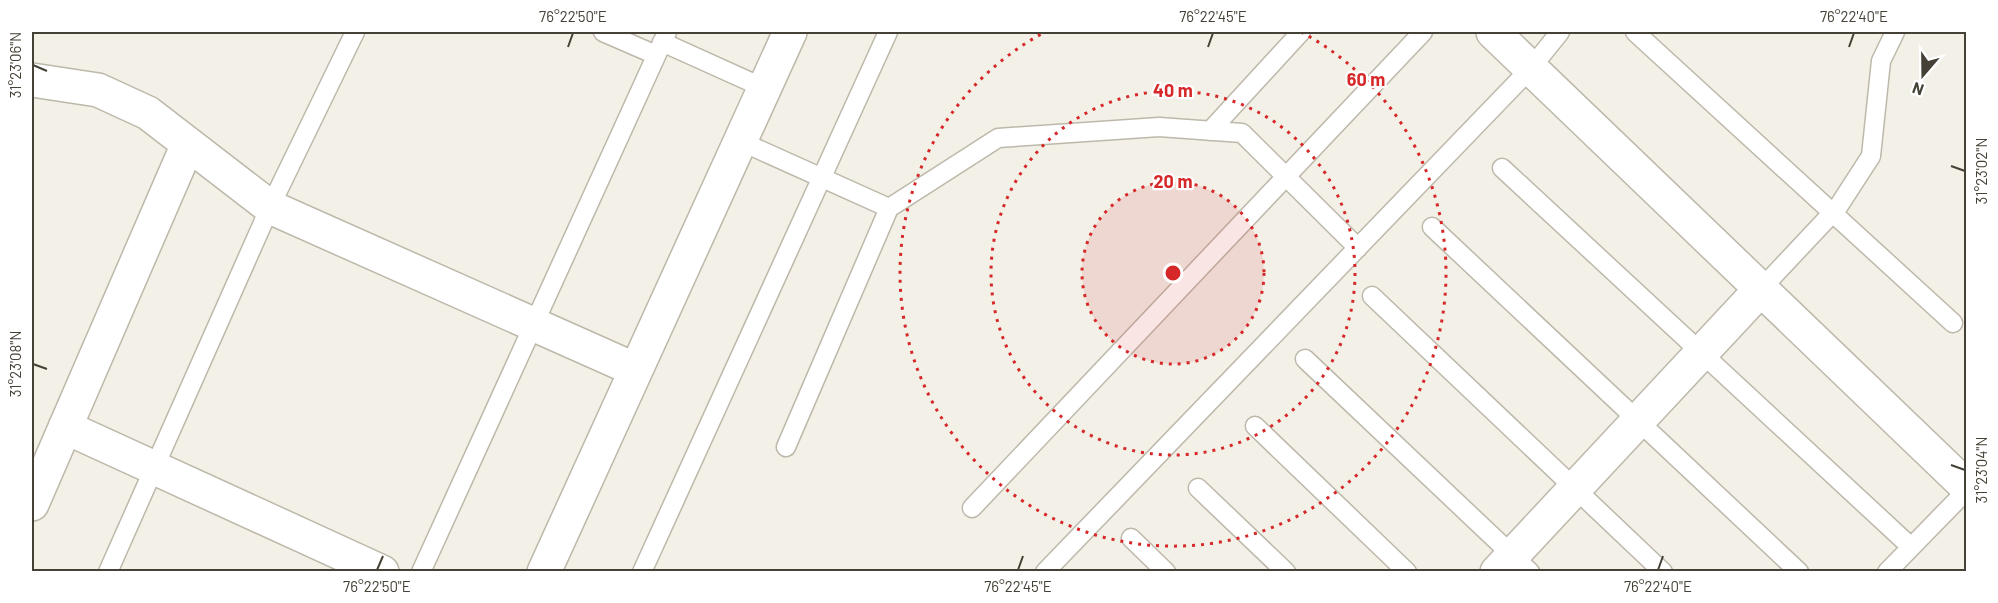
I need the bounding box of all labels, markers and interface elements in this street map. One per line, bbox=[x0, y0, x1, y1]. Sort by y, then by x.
text: 76°22'50"E bbox=[539, 7, 607, 25]
text: 76°22'45"E bbox=[1179, 7, 1247, 25]
text: 76°22'40"E bbox=[1820, 7, 1888, 25]
text: 31°23'06"N bbox=[6, 32, 24, 98]
north arrow bbox=[1893, 45, 1953, 105]
text: 60 m bbox=[1347, 68, 1385, 90]
text: 40 m bbox=[1153, 79, 1193, 101]
text: N bbox=[1909, 79, 1926, 100]
text: 31°23'02"N bbox=[1972, 138, 1990, 204]
text: 20 m bbox=[1154, 170, 1192, 192]
centre of rings bbox=[1163, 263, 1183, 283]
text: 31°23'08"N bbox=[6, 331, 24, 397]
text: 31°23'04"N bbox=[1972, 437, 1990, 503]
text: 76°22'50"E bbox=[343, 577, 411, 595]
text: 76°22'45"E bbox=[984, 577, 1052, 595]
text: 76°22'40"E bbox=[1624, 577, 1692, 595]

